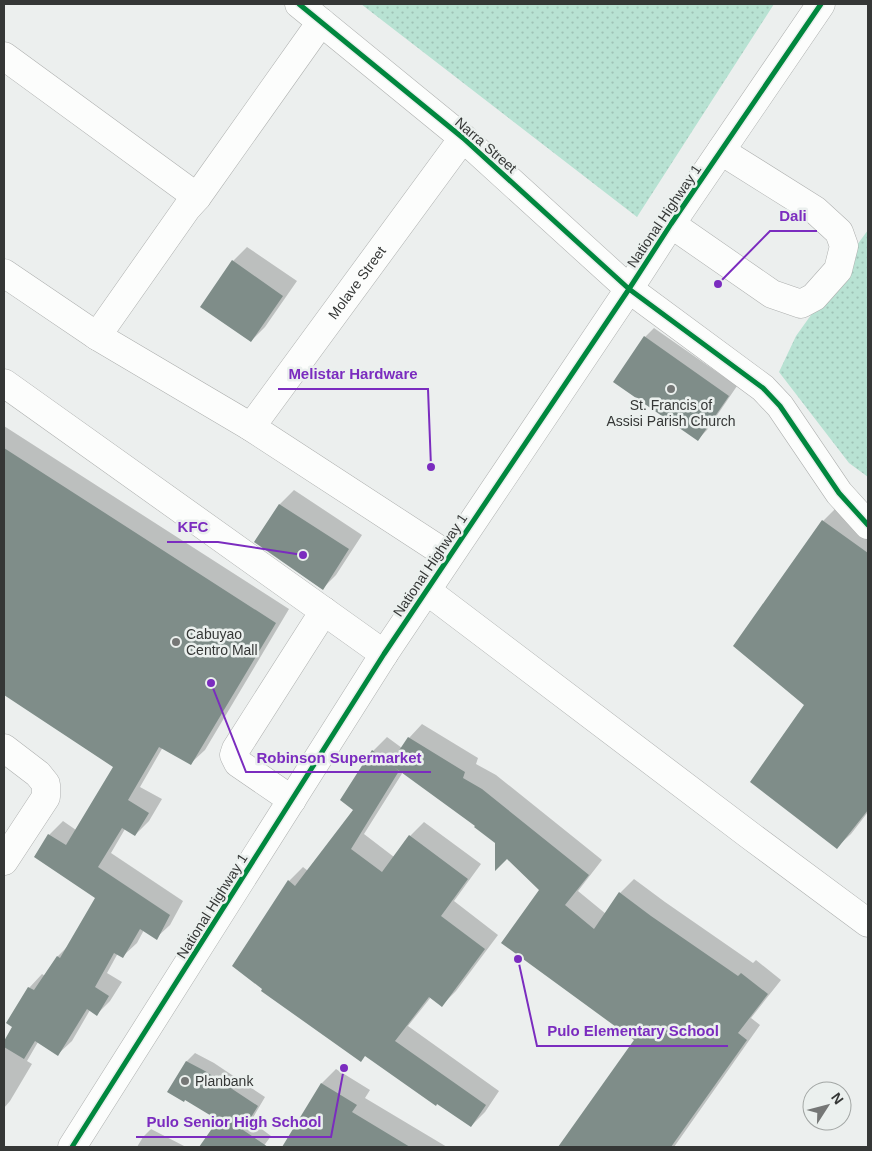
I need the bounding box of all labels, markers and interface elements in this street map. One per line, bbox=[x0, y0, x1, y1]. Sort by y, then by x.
street label: Narra Street bbox=[452, 114, 520, 176]
street label: National Highway 1 bbox=[624, 161, 704, 270]
callout: Dali bbox=[770, 201, 817, 231]
text: Dali bbox=[779, 207, 807, 224]
street label: Molave Street bbox=[325, 243, 389, 322]
callout: Melistar Hardware bbox=[278, 359, 428, 389]
text: Melistar Hardware bbox=[288, 365, 418, 382]
marker: St. Francis of Assisi Parish Church bbox=[665, 383, 677, 395]
place label: St. Francis of Assisi Parish Church bbox=[606, 397, 736, 429]
street label: National Highway 1 bbox=[390, 510, 470, 619]
callout: KFC bbox=[167, 512, 218, 542]
text: KFC bbox=[178, 518, 209, 535]
place label: Cabuyao Centro Mall bbox=[186, 626, 258, 658]
marker: Cabuyao Centro Mall bbox=[170, 636, 182, 648]
callout: Robinson Supermarket bbox=[246, 742, 431, 772]
text: Robinson Supermarket bbox=[256, 749, 422, 766]
street label: National Highway 1 bbox=[173, 850, 251, 961]
callout: Pulo Elementary School bbox=[537, 1016, 728, 1046]
text: Pulo Elementary School bbox=[547, 1022, 719, 1039]
place label: Planbank bbox=[195, 1073, 254, 1089]
marker: Planbank bbox=[179, 1075, 191, 1087]
north arrow bbox=[802, 1081, 852, 1131]
text: N bbox=[828, 1090, 847, 1107]
callout: Pulo Senior High School bbox=[136, 1107, 331, 1137]
text: Pulo Senior High School bbox=[146, 1113, 322, 1130]

